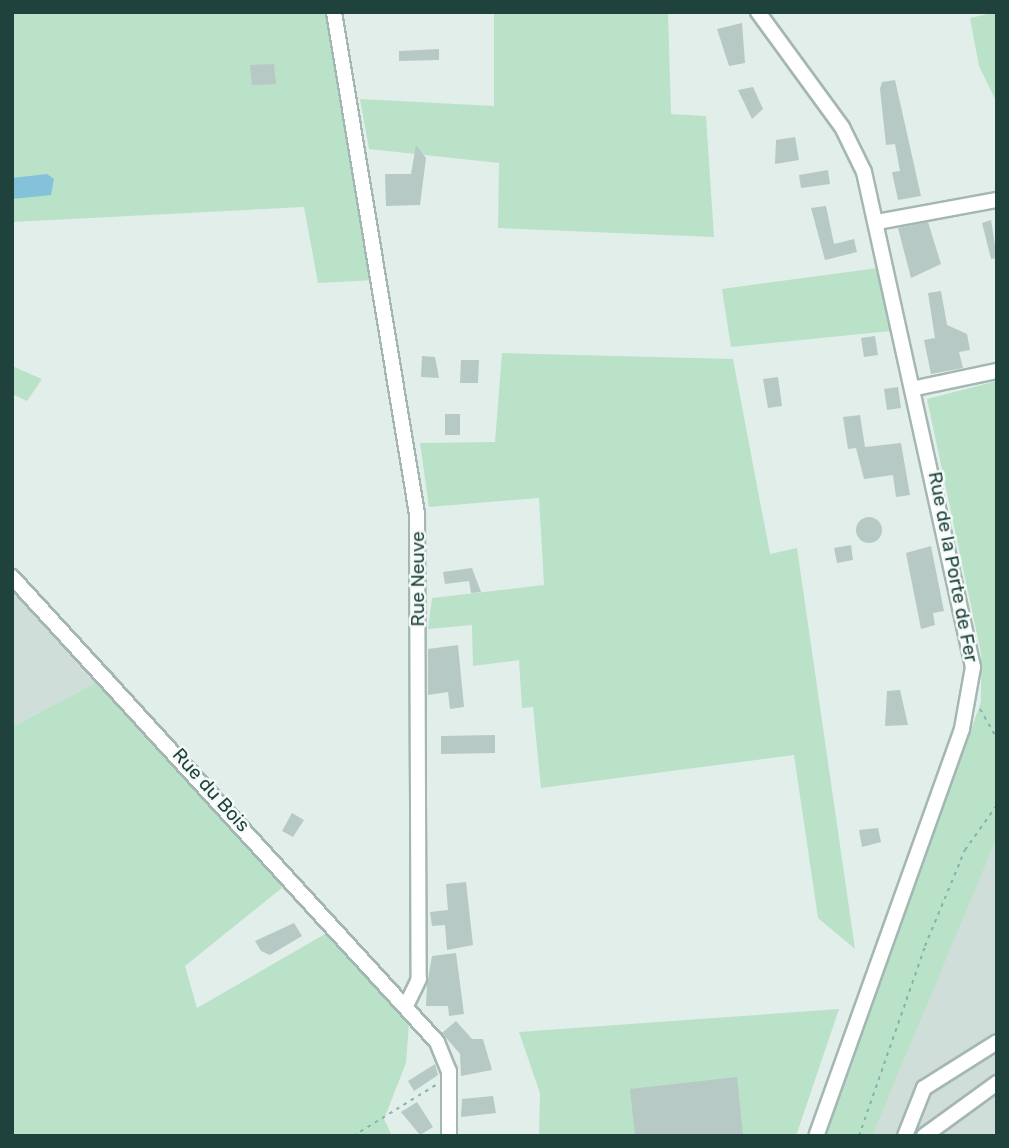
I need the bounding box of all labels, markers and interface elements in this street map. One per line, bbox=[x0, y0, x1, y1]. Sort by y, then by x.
street label: Rue de la Porte de Fer bbox=[923, 470, 983, 664]
street label: Rue Neuve bbox=[407, 531, 429, 627]
street label: Rue du Bois bbox=[168, 744, 254, 836]

